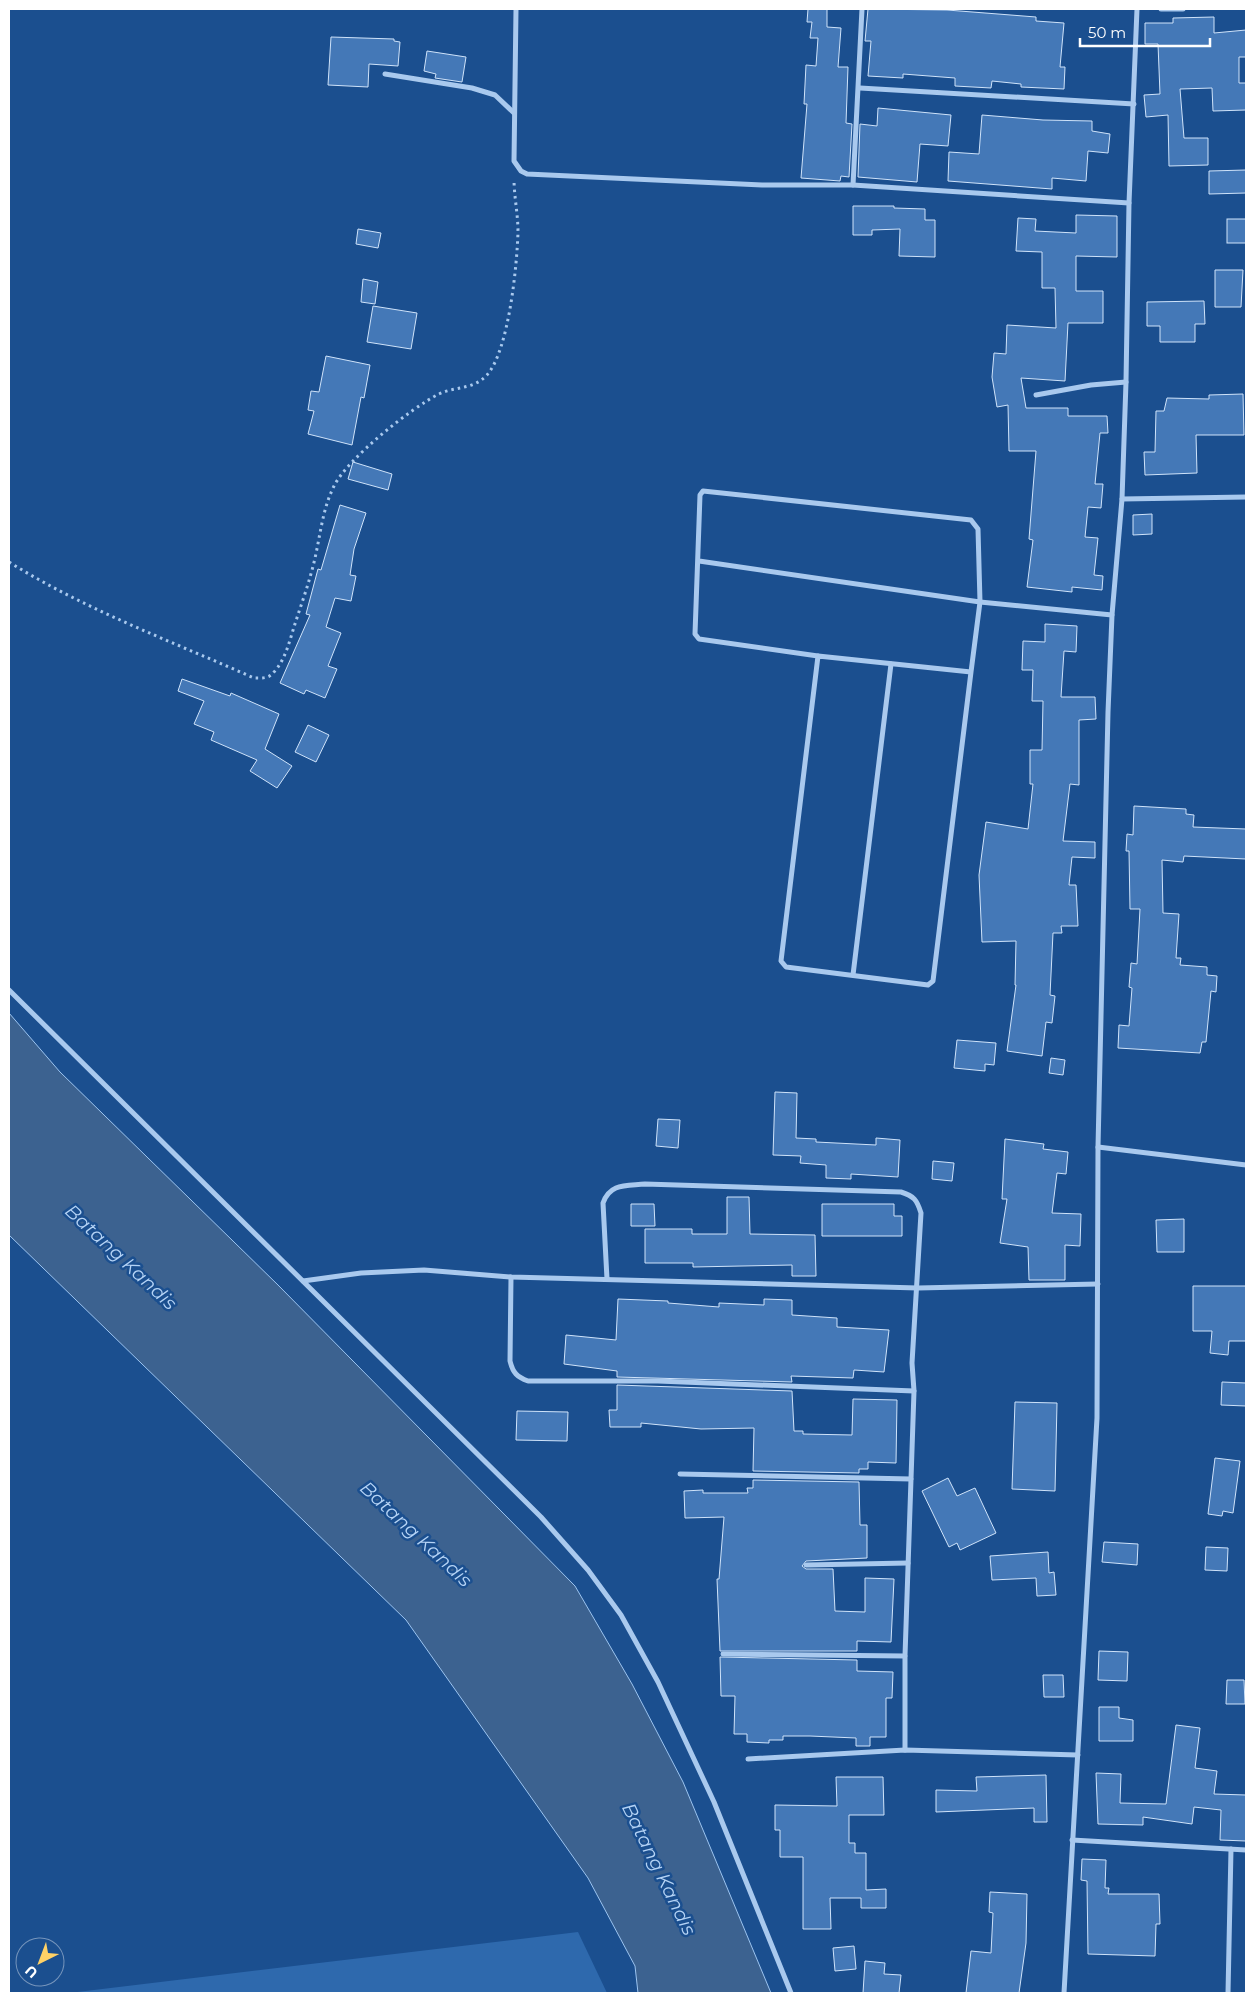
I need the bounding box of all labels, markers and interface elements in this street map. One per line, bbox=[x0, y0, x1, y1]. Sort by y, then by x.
scale bar bbox=[1080, 15, 1210, 47]
text: 50 m bbox=[1088, 23, 1126, 42]
water label: Batang Kandis bbox=[60, 1199, 182, 1315]
water label: Batang Kandis bbox=[355, 1476, 477, 1592]
water label: Batang Kandis bbox=[617, 1799, 701, 1939]
north arrow bbox=[15, 1937, 65, 1987]
text: U bbox=[21, 1961, 41, 1982]

